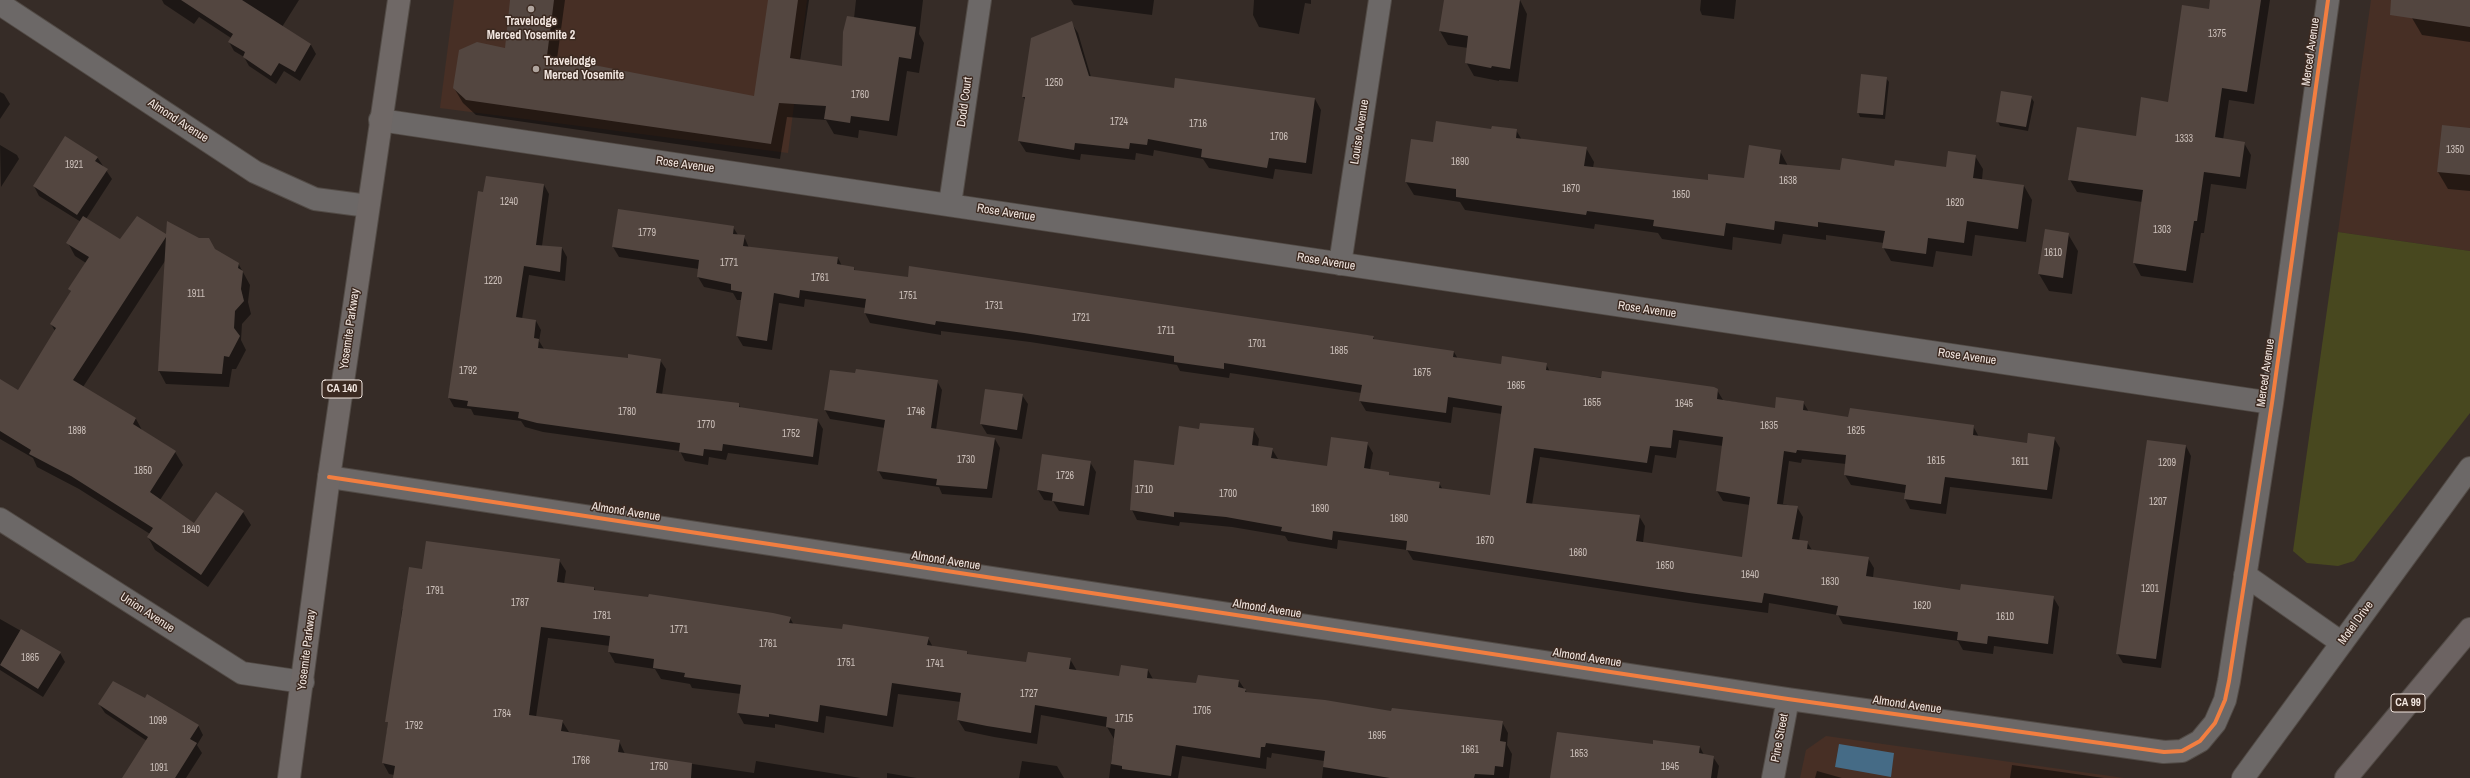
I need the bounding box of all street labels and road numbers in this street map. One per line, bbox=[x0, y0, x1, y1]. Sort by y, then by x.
street label: Merced Avenue bbox=[2299, 17, 2323, 87]
street label: Dodd Court bbox=[954, 76, 976, 128]
street label: Almond Avenue bbox=[145, 96, 211, 146]
street label: Louise Avenue bbox=[1348, 99, 1372, 165]
street label: Rose Avenue bbox=[655, 154, 715, 176]
street label: Rose Avenue bbox=[976, 201, 1036, 225]
street label: Rose Avenue bbox=[1296, 250, 1356, 274]
street label: Yosemite Parkway bbox=[337, 288, 363, 370]
street label: Rose Avenue bbox=[1617, 299, 1677, 321]
street label: Merced Avenue bbox=[2254, 338, 2278, 408]
street label: Rose Avenue bbox=[1937, 346, 1997, 368]
road number: CA 140 bbox=[322, 380, 362, 398]
street label: Almond Avenue bbox=[591, 499, 661, 525]
street label: Almond Avenue bbox=[911, 548, 981, 574]
street label: Union Avenue bbox=[117, 590, 177, 636]
street label: Almond Avenue bbox=[1232, 596, 1302, 622]
street label: Motel Drive bbox=[2335, 598, 2377, 648]
street label: Yosemite Parkway bbox=[295, 609, 319, 691]
street label: Almond Avenue bbox=[1552, 645, 1622, 671]
street label: Almond Avenue bbox=[1872, 693, 1942, 717]
road number: CA 99 bbox=[2391, 694, 2425, 712]
street label: Pine Street bbox=[1768, 712, 1792, 764]

